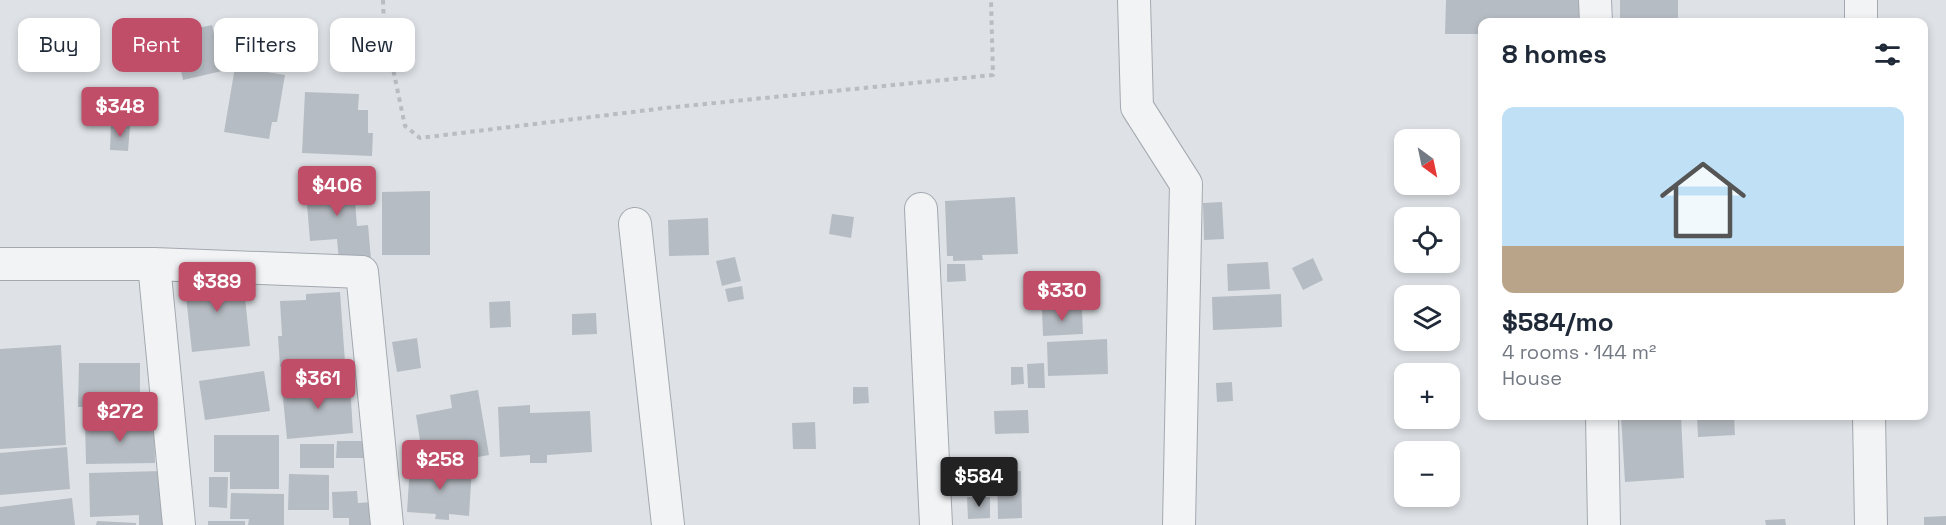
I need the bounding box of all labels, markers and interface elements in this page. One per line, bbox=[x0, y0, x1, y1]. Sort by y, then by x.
chip: Buy bbox=[18, 18, 100, 72]
chip: Rent bbox=[112, 18, 202, 72]
chip: Filters bbox=[214, 18, 318, 72]
chip: New bbox=[330, 18, 415, 72]
text: 8 homes bbox=[1502, 37, 1607, 71]
icon: filters bbox=[1871, 38, 1904, 71]
pin: $348 bbox=[84, 87, 156, 138]
text: $348 bbox=[96, 93, 145, 119]
north arrow bbox=[1394, 129, 1460, 195]
map controls bbox=[1394, 129, 1460, 507]
icon: home bbox=[1649, 146, 1757, 254]
pin: $406 bbox=[301, 166, 373, 217]
text: $406 bbox=[312, 172, 362, 198]
button: locate bbox=[1394, 207, 1460, 273]
pin: $389 bbox=[181, 262, 253, 313]
text: $389 bbox=[193, 268, 241, 294]
pin: $330 bbox=[1026, 271, 1098, 322]
text: $330 bbox=[1037, 277, 1087, 303]
button: layers bbox=[1394, 285, 1460, 351]
text: $584/mo bbox=[1502, 305, 1614, 339]
text: 4 rooms · 144 m² bbox=[1502, 339, 1656, 365]
pin: $361 bbox=[282, 359, 354, 410]
button: + bbox=[1394, 363, 1460, 429]
text: $361 bbox=[295, 365, 341, 391]
text: House bbox=[1502, 365, 1562, 391]
pin: $272 bbox=[84, 392, 156, 443]
text: $272 bbox=[97, 398, 143, 424]
pin: $258 bbox=[404, 440, 476, 491]
button: − bbox=[1394, 441, 1460, 507]
text: $258 bbox=[416, 446, 464, 472]
pin: $584 bbox=[943, 457, 1015, 508]
text: $584 bbox=[955, 463, 1003, 489]

